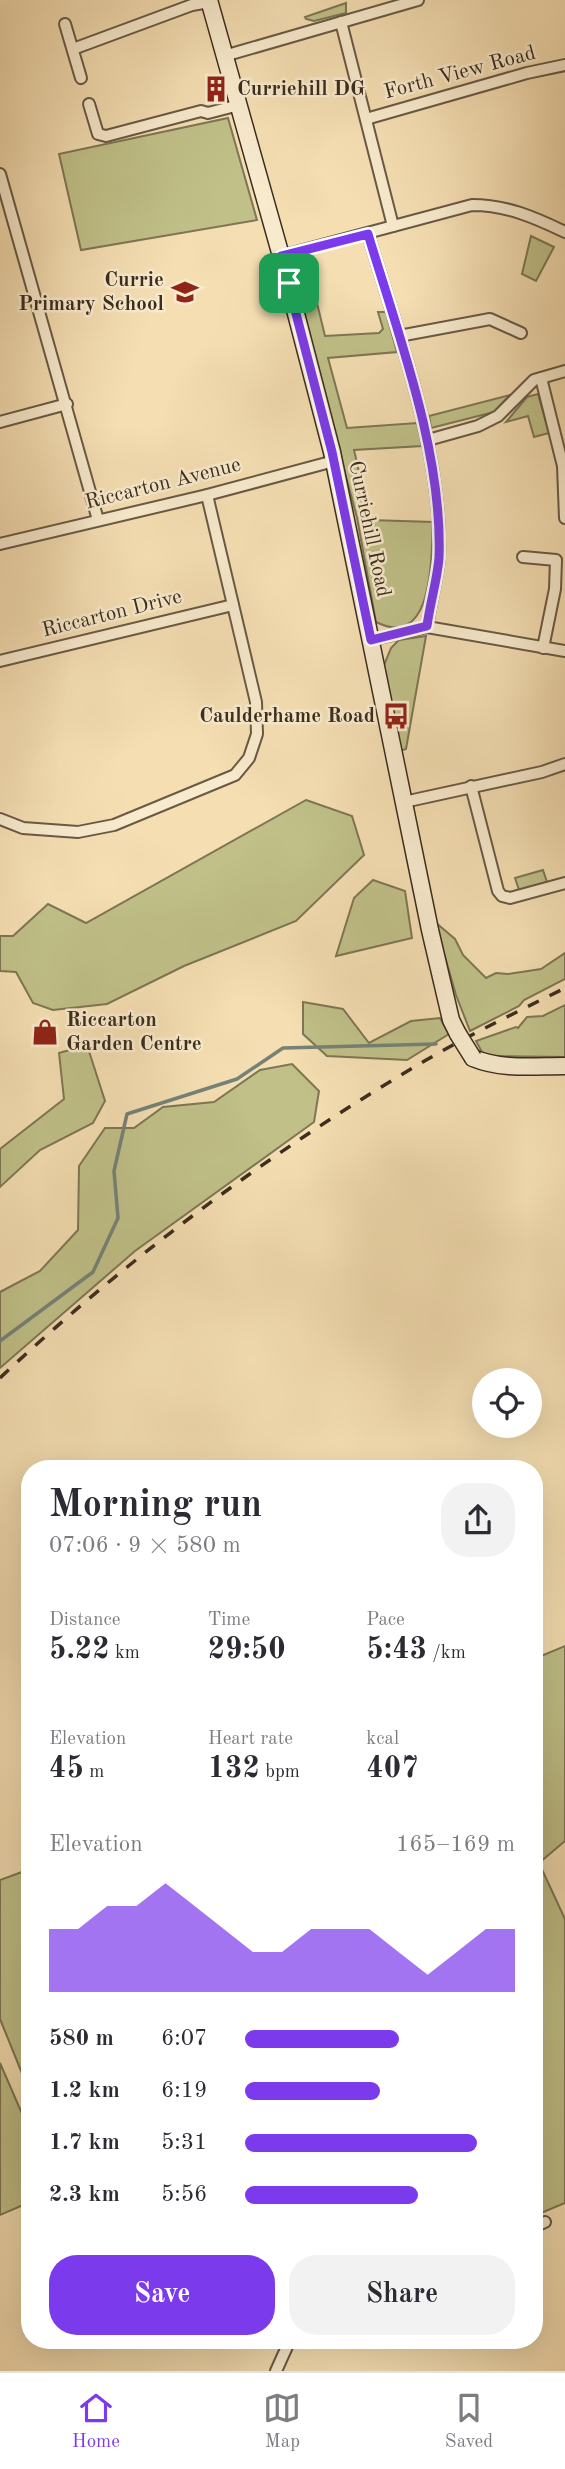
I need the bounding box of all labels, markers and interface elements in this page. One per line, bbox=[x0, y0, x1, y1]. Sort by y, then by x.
street label: Forth View Road bbox=[382, 43, 538, 103]
building icon: Curriehill DG bbox=[201, 74, 231, 104]
place label: Curriehill DG bbox=[237, 79, 365, 100]
pin bbox=[259, 253, 319, 313]
icon: arrive bbox=[270, 264, 308, 302]
place label: Currie Primary School bbox=[18, 270, 164, 315]
school or university icon: Currie Primary School bbox=[170, 277, 200, 307]
street label: Riccarton Avenue bbox=[83, 454, 243, 514]
street label: Curriehill Road bbox=[344, 459, 394, 599]
street label: Riccarton Drive bbox=[40, 586, 184, 642]
bus stop icon: Caulderhame Road bbox=[381, 701, 411, 731]
place label: Caulderhame Road bbox=[199, 706, 375, 727]
place label: Riccarton Garden Centre bbox=[66, 1010, 202, 1055]
shop icon: Riccarton Garden Centre bbox=[30, 1017, 60, 1047]
map controls bbox=[472, 1368, 542, 1438]
button: locate bbox=[472, 1368, 542, 1438]
button: share bbox=[441, 1483, 515, 1557]
text: Morning run bbox=[49, 1487, 262, 1525]
text: 07:06 · 9 × 580 m bbox=[49, 1534, 241, 1557]
text: Distance bbox=[49, 1611, 121, 1630]
text: Time bbox=[208, 1611, 250, 1630]
text: Pace bbox=[366, 1611, 405, 1630]
text: 5.22 bbox=[49, 1635, 110, 1665]
text: 29:50 bbox=[208, 1635, 286, 1665]
text: 5:43 bbox=[366, 1635, 427, 1665]
text: km bbox=[110, 1644, 140, 1663]
text: /km bbox=[427, 1644, 466, 1663]
text: Elevation bbox=[49, 1730, 126, 1749]
text: Heart rate bbox=[208, 1730, 293, 1749]
text: kcal bbox=[366, 1730, 399, 1749]
text: 45 bbox=[49, 1754, 84, 1784]
text: 132 bbox=[208, 1754, 260, 1784]
text: 407 bbox=[366, 1754, 419, 1784]
text: m bbox=[84, 1763, 104, 1782]
text: bpm bbox=[260, 1763, 300, 1782]
text: Elevation bbox=[49, 1833, 143, 1856]
text: 165–169 m bbox=[396, 1833, 515, 1856]
text: 580 m bbox=[49, 2027, 114, 2050]
text: 6:07 bbox=[161, 2027, 207, 2050]
text: 1.2 km bbox=[49, 2079, 120, 2102]
text: 6:19 bbox=[161, 2079, 207, 2102]
text: 1.7 km bbox=[49, 2131, 120, 2154]
text: 5:31 bbox=[161, 2131, 207, 2154]
text: 2.3 km bbox=[49, 2183, 120, 2206]
text: 5:56 bbox=[161, 2183, 207, 2206]
button: Save bbox=[49, 2255, 275, 2335]
button: Share bbox=[289, 2255, 515, 2335]
tab: Home bbox=[72, 2389, 120, 2454]
tab: Map bbox=[263, 2389, 301, 2454]
tab: Saved bbox=[445, 2389, 493, 2454]

